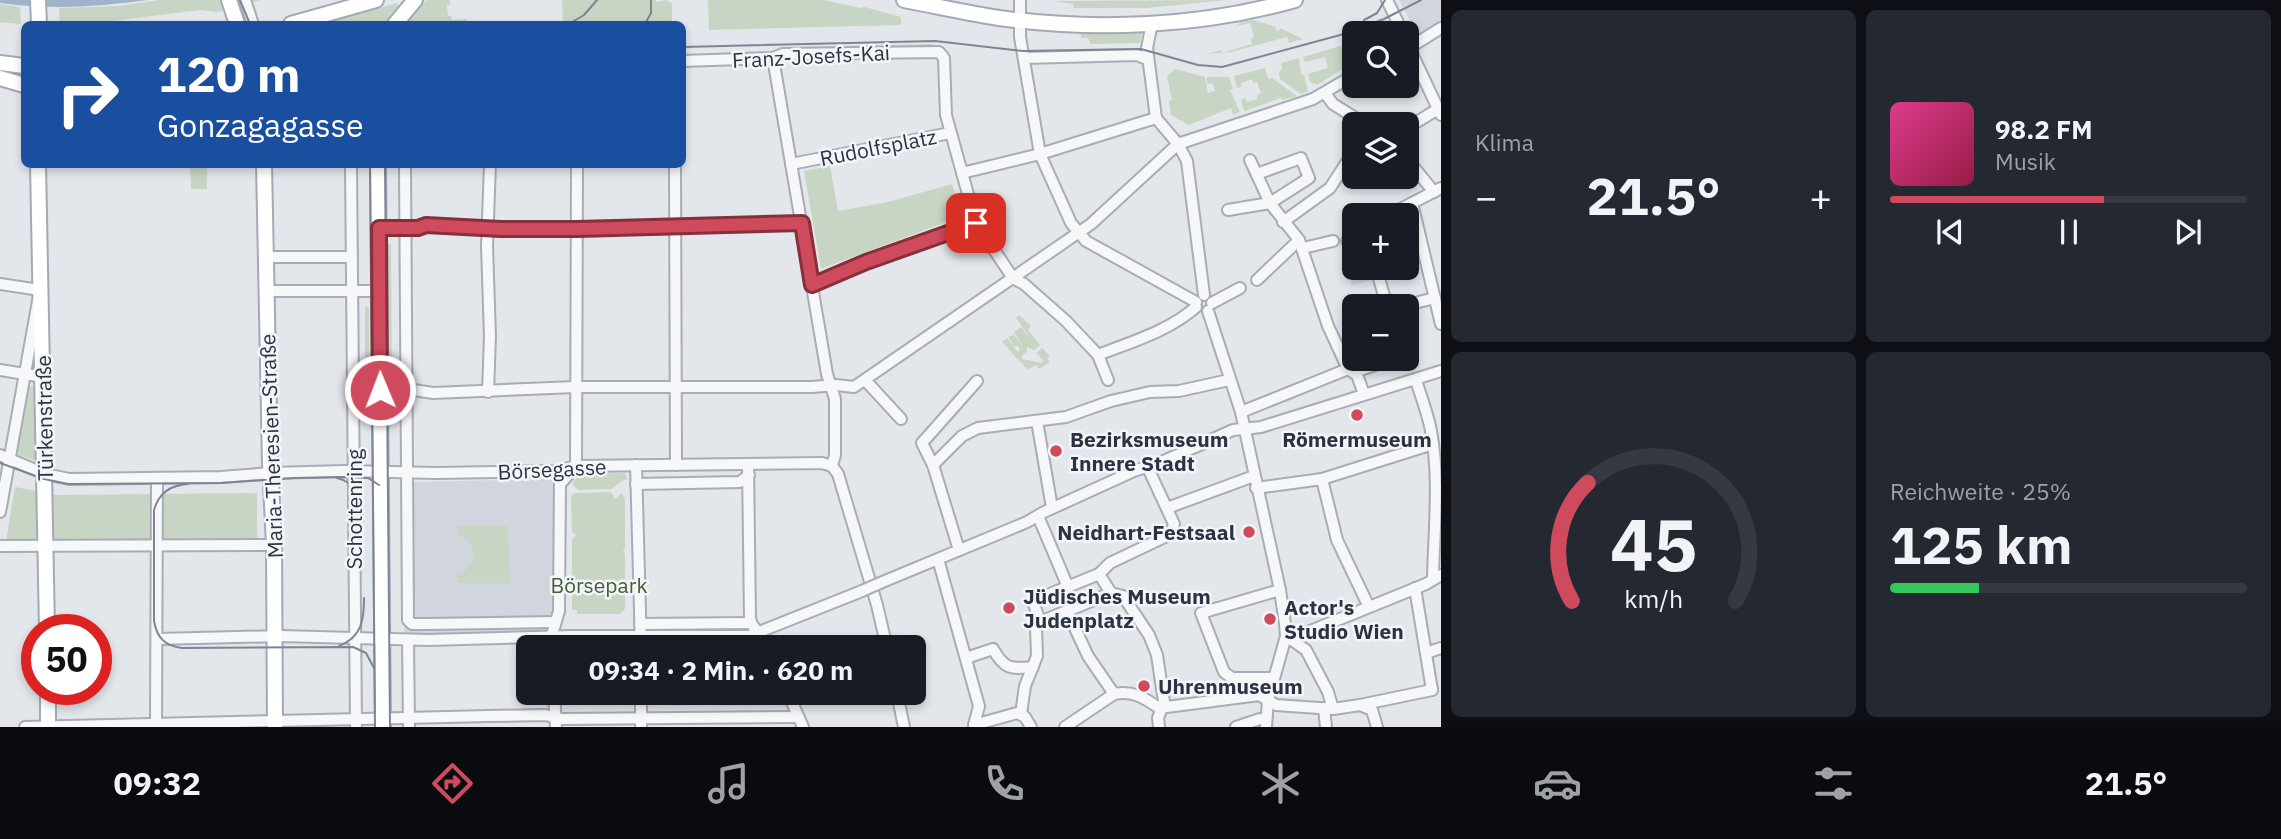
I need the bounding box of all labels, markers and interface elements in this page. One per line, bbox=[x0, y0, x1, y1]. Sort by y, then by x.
map controls bbox=[1342, 21, 1419, 371]
button: search bbox=[1342, 21, 1419, 98]
street label: Franz-Josefs-Kai bbox=[731, 38, 891, 74]
text: 120 m bbox=[157, 42, 301, 105]
icon: right bbox=[42, 49, 133, 140]
text: Gonzagagasse bbox=[157, 104, 364, 146]
button: layers bbox=[1342, 112, 1419, 189]
text: 98.2 FM bbox=[1995, 112, 2093, 146]
street label: Rudolfsplatz bbox=[817, 122, 939, 172]
text: Klima bbox=[1475, 127, 1534, 157]
text: Musik bbox=[1995, 146, 2056, 176]
text: 21.5° bbox=[1586, 162, 1721, 229]
text: − bbox=[1475, 172, 1498, 221]
text: + bbox=[1809, 172, 1832, 221]
pin bbox=[946, 193, 1006, 253]
button: + bbox=[1342, 203, 1419, 280]
icon: arrive bbox=[957, 204, 995, 242]
icon: previous bbox=[1931, 213, 1969, 251]
icon: pause bbox=[2050, 213, 2088, 251]
icon: next bbox=[2169, 213, 2207, 251]
button: − bbox=[1342, 294, 1419, 371]
street label: Maria-Theresien-Straße bbox=[253, 333, 289, 559]
position arrow bbox=[343, 353, 417, 427]
street label: Türkenstraße bbox=[29, 355, 59, 481]
marker: Römermuseum bbox=[1349, 407, 1365, 423]
place label: Bezirksmuseum Innere Stadt bbox=[1070, 425, 1229, 477]
place label: Römermuseum bbox=[1282, 425, 1432, 453]
marker: Bezirksmuseum Innere Stadt bbox=[1048, 443, 1064, 459]
street label: Schottenring bbox=[340, 449, 368, 569]
street label: Börsegasse bbox=[497, 452, 607, 486]
text: Reichweite · 25% bbox=[1890, 476, 2071, 506]
text: 45 bbox=[1610, 496, 1697, 591]
text: 125 km bbox=[1890, 511, 2072, 578]
place label: Neidhart-Festsaal bbox=[1057, 518, 1235, 546]
marker: Neidhart-Festsaal bbox=[1241, 524, 1257, 540]
park label: Börsepark bbox=[550, 571, 648, 599]
text: km/h bbox=[1624, 581, 1683, 614]
place label: Jüdisches Museum Judenplatz bbox=[1023, 582, 1211, 634]
place label: Actor's Studio Wien bbox=[1284, 593, 1404, 645]
marker: Jüdisches Museum Judenplatz bbox=[1001, 600, 1017, 616]
marker: Actor's Studio Wien bbox=[1262, 611, 1278, 627]
speed limit sign: 50 bbox=[21, 614, 112, 705]
text: 09:34 · 2 Min. · 620 m bbox=[589, 653, 853, 687]
place label: Uhrenmuseum bbox=[1158, 672, 1303, 700]
marker: Uhrenmuseum bbox=[1136, 678, 1152, 694]
icon: directions bbox=[428, 759, 477, 808]
icon: music bbox=[704, 759, 753, 808]
icon: phone bbox=[980, 759, 1029, 808]
icon: climate bbox=[1256, 759, 1305, 808]
icon: car bbox=[1533, 759, 1582, 808]
icon: filters bbox=[1809, 759, 1858, 808]
text: 09:32 bbox=[114, 762, 201, 804]
text: 21.5° bbox=[2085, 762, 2167, 804]

